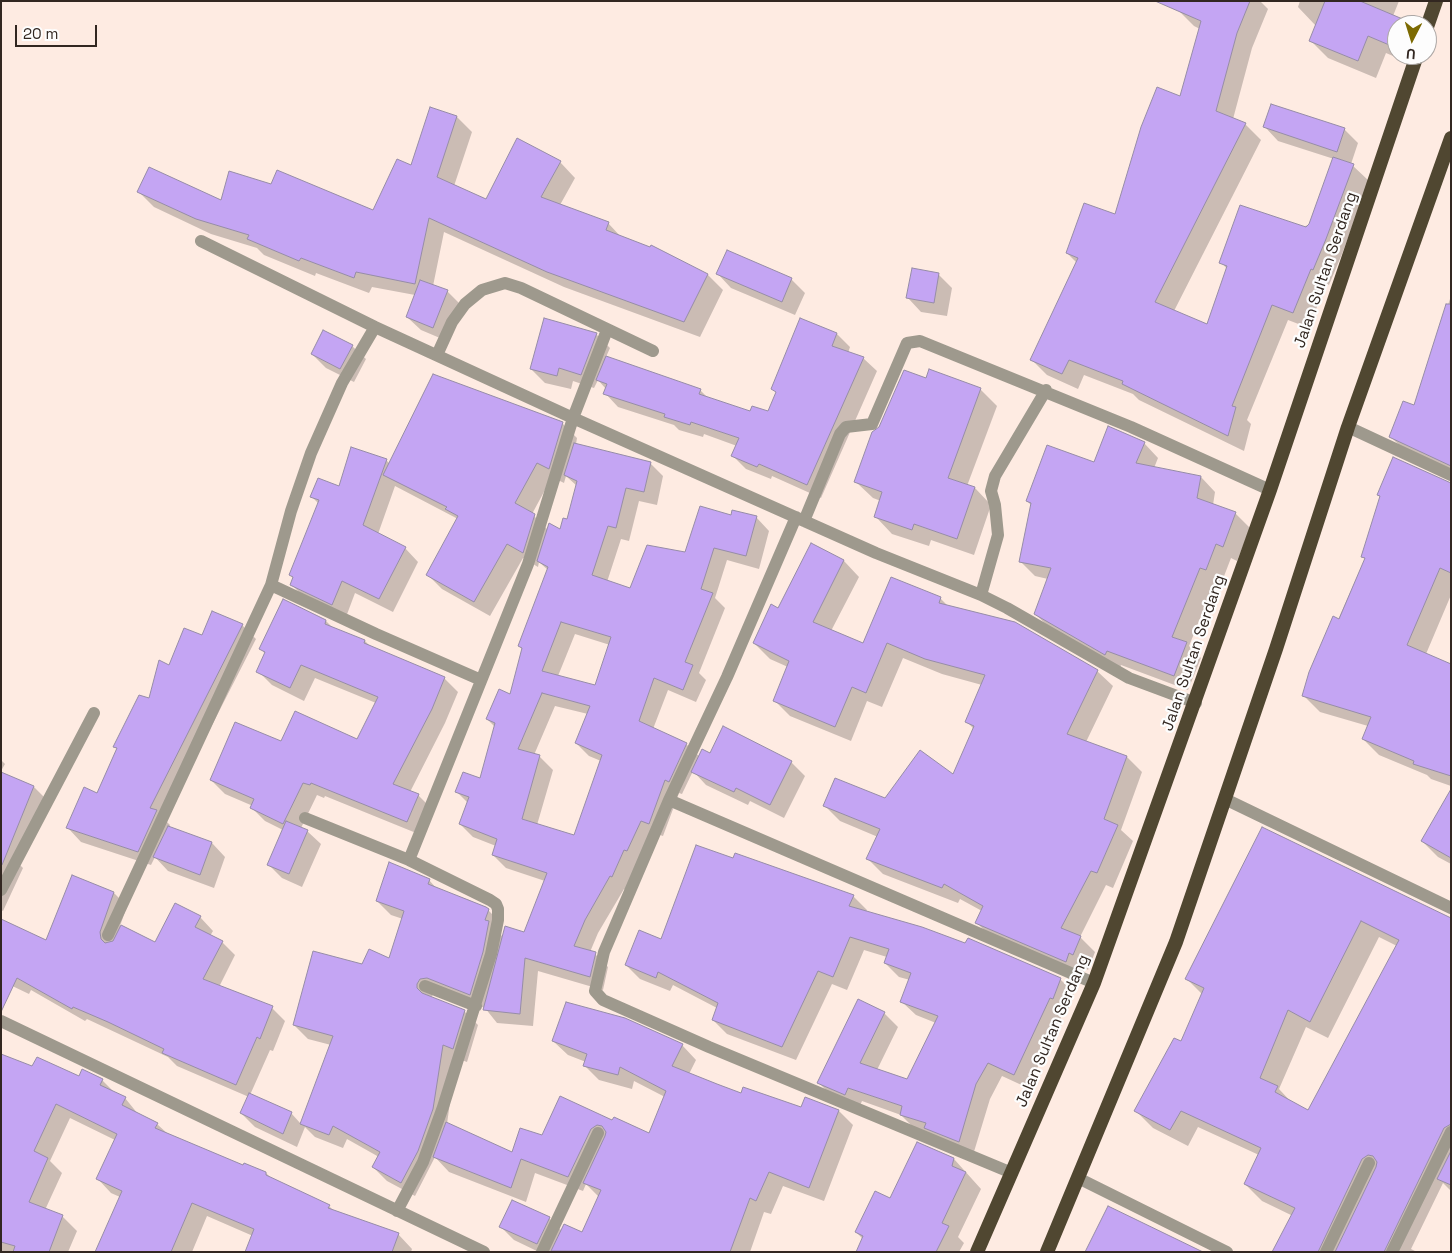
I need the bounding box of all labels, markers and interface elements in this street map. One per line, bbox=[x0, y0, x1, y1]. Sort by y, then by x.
scale bar bbox=[18, 15, 100, 47]
north arrow bbox=[1387, 15, 1437, 65]
text: 20 m bbox=[23, 24, 58, 43]
text: U bbox=[1405, 45, 1416, 63]
street label: Jalan Sultan Serdang bbox=[1290, 189, 1362, 351]
street label: Jalan Sultan Serdang bbox=[1158, 572, 1230, 734]
street label: Jalan Sultan Serdang bbox=[1012, 952, 1094, 1110]

